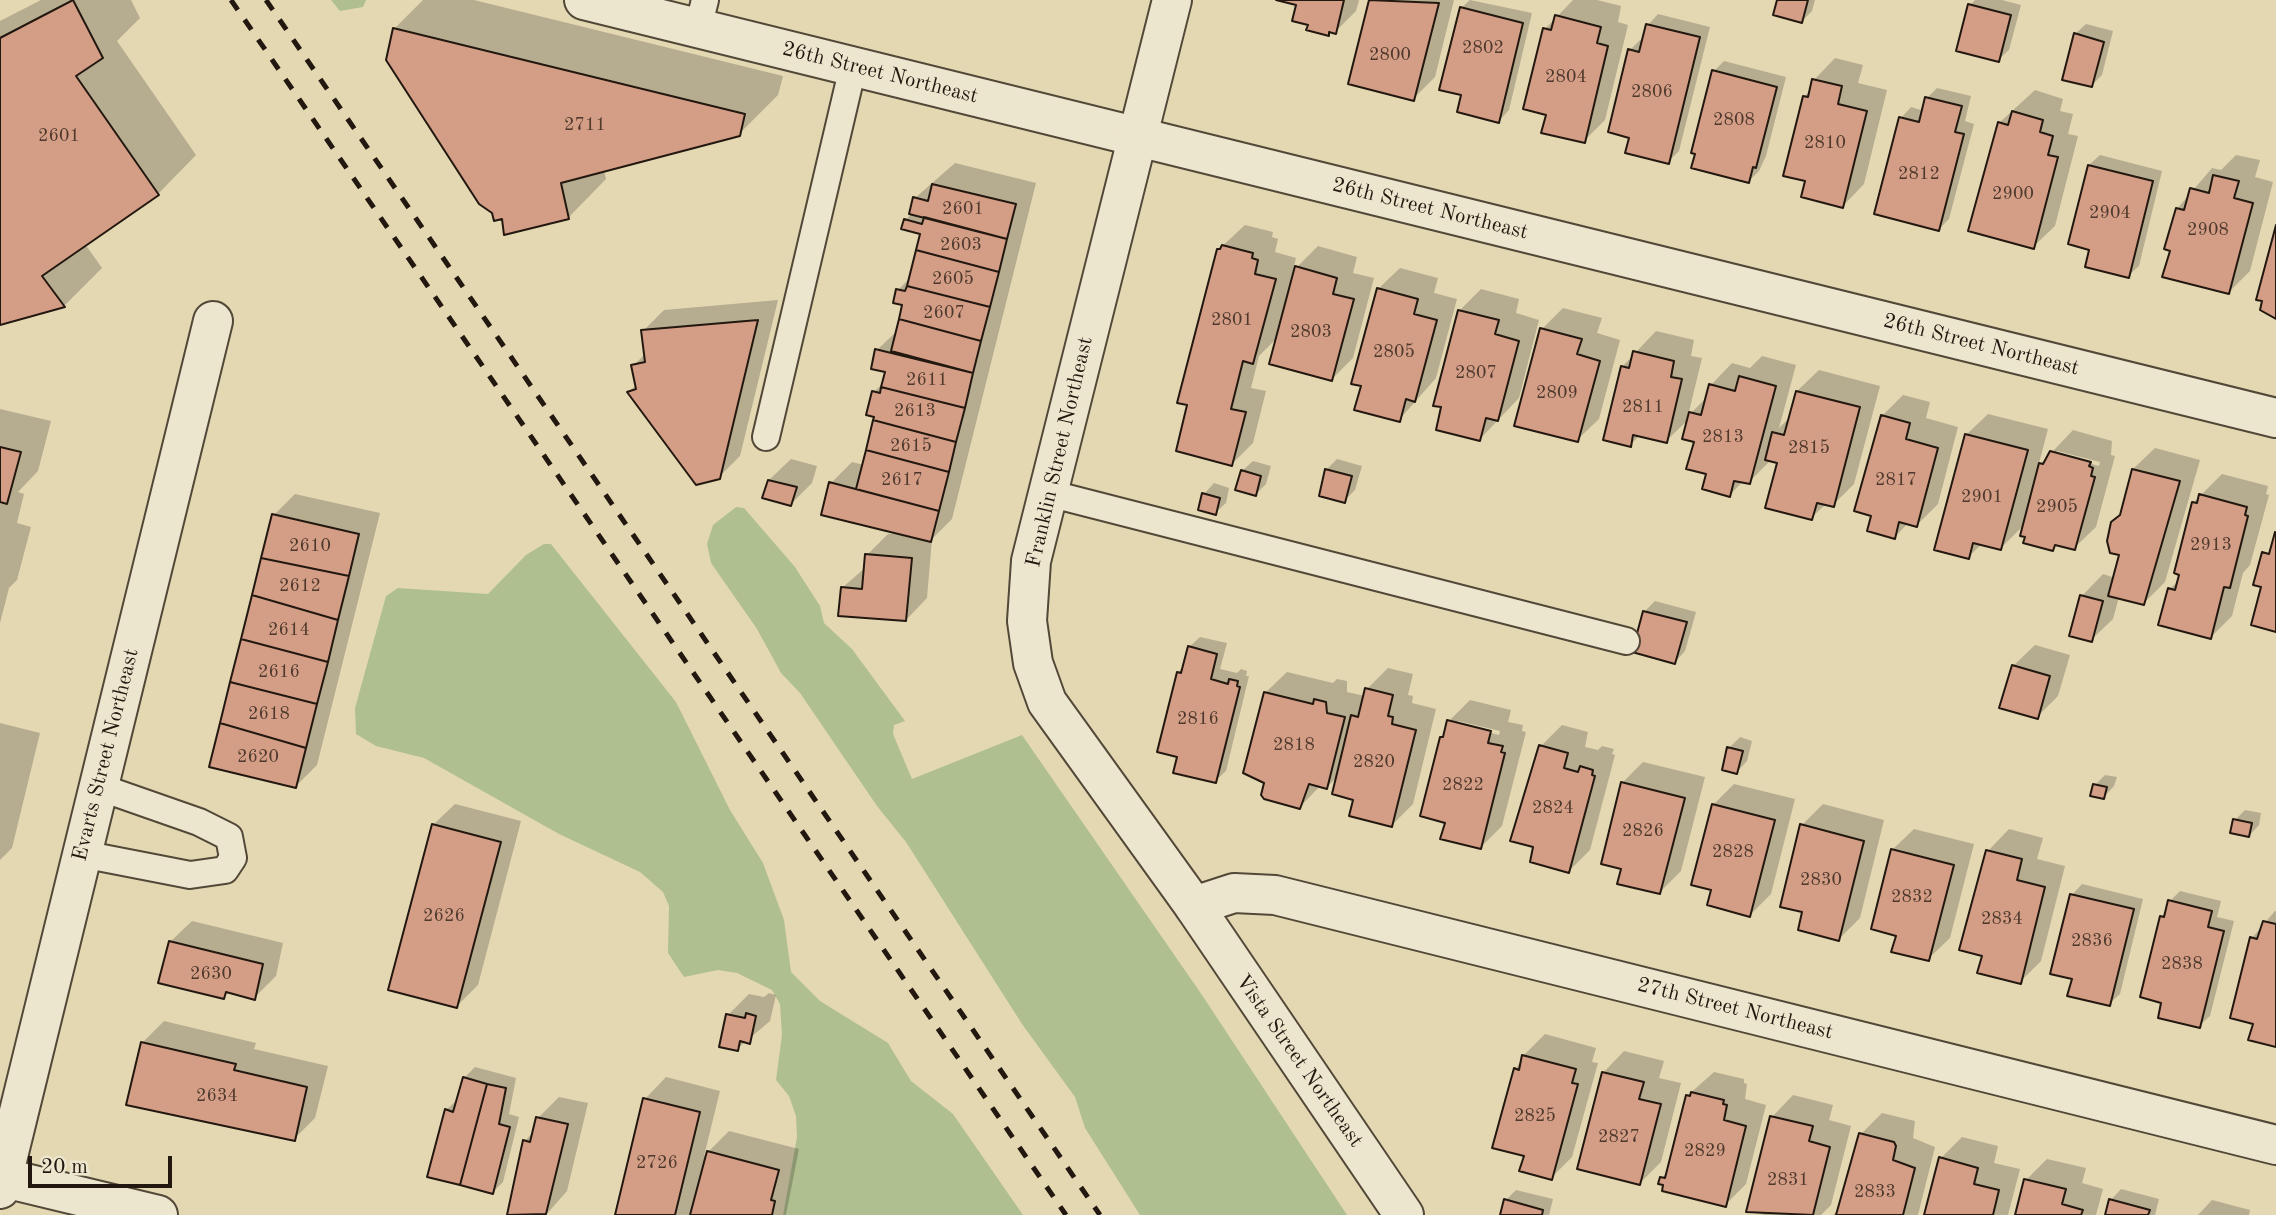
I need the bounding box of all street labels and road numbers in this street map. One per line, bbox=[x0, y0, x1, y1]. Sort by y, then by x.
street label: 26th Street Northeast bbox=[779, 36, 981, 110]
street label: 26th Street Northeast bbox=[1329, 172, 1531, 246]
street label: 26th Street Northeast bbox=[1880, 308, 2082, 382]
street label: Franklin Street Northeast bbox=[1021, 334, 1099, 570]
street label: Evarts Street Northeast bbox=[67, 646, 145, 864]
street label: Vista Street Northeast bbox=[1230, 970, 1368, 1152]
street label: 27th Street Northeast bbox=[1634, 972, 1836, 1046]

